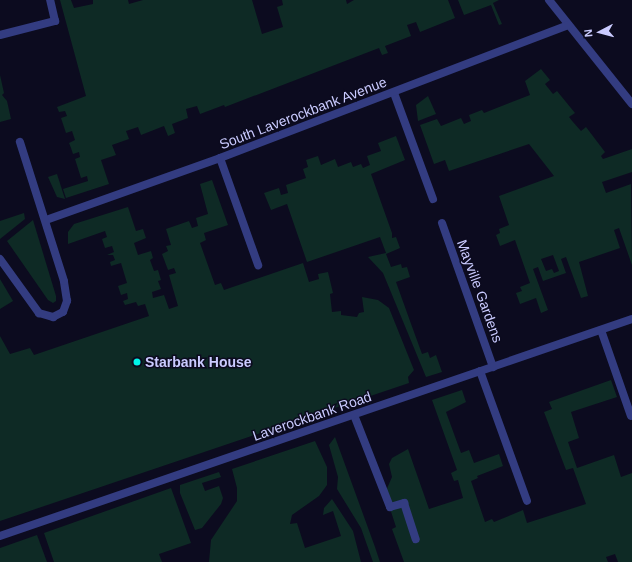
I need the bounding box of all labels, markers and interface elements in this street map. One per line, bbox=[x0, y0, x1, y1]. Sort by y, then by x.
north arrow bbox=[580, 12, 620, 52]
text: N bbox=[582, 29, 594, 38]
street label: South Laverockbank Avenue bbox=[217, 73, 389, 153]
street label: Mayville Gardens bbox=[454, 237, 506, 345]
place label: Starbank House bbox=[145, 354, 252, 370]
marker: Starbank House bbox=[132, 357, 142, 367]
street label: Laverockbank Road bbox=[250, 388, 374, 444]

